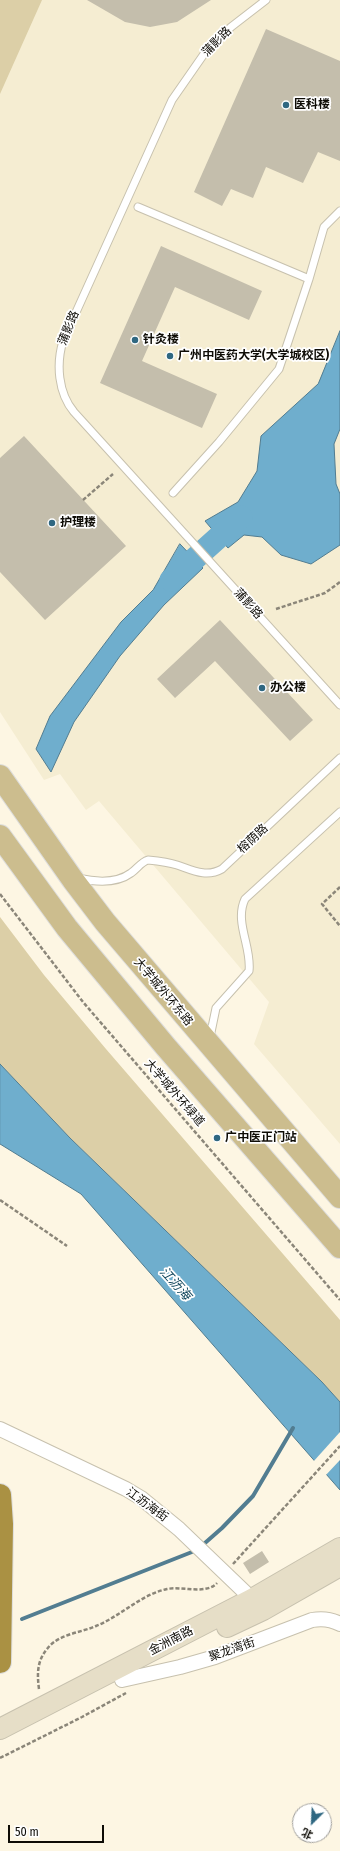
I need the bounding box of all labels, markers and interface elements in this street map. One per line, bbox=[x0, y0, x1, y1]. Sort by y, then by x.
street label: 蒲影路 bbox=[199, 24, 235, 60]
place label: 医科楼 bbox=[294, 98, 330, 112]
marker: 医科楼 bbox=[281, 100, 291, 110]
street label: 蒲影路 bbox=[56, 309, 82, 347]
place label: 针灸楼 bbox=[143, 333, 179, 347]
marker: 针灸楼 bbox=[130, 335, 140, 345]
place label: 广州中医药大学(大学城校区) bbox=[178, 349, 329, 363]
marker: 广州中医药大学(大学城校区) bbox=[165, 351, 175, 361]
place label: 护理楼 bbox=[60, 516, 96, 530]
marker: 护理楼 bbox=[47, 518, 57, 528]
street label: 蒲影路 bbox=[231, 586, 265, 622]
place label: 办公楼 bbox=[270, 681, 306, 695]
marker: 办公楼 bbox=[257, 683, 267, 693]
street label: 榕荫路 bbox=[235, 821, 271, 857]
street label: 大学城外环东路 bbox=[130, 955, 196, 1029]
street label: 大学城外环绿道 bbox=[141, 1057, 207, 1129]
place label: 广中医正门站 bbox=[225, 1131, 297, 1145]
marker: 广中医正门站 bbox=[212, 1133, 222, 1143]
water label: 江沥海 bbox=[156, 1264, 194, 1304]
street label: 江沥海街 bbox=[123, 1485, 171, 1525]
street label: 金洲南路 bbox=[146, 1624, 196, 1658]
street label: 聚龙湾街 bbox=[207, 1635, 257, 1665]
north arrow bbox=[292, 1803, 332, 1843]
scale bar bbox=[10, 1817, 106, 1843]
text: 50 m bbox=[15, 1825, 39, 1839]
text: 北 bbox=[300, 1825, 315, 1842]

